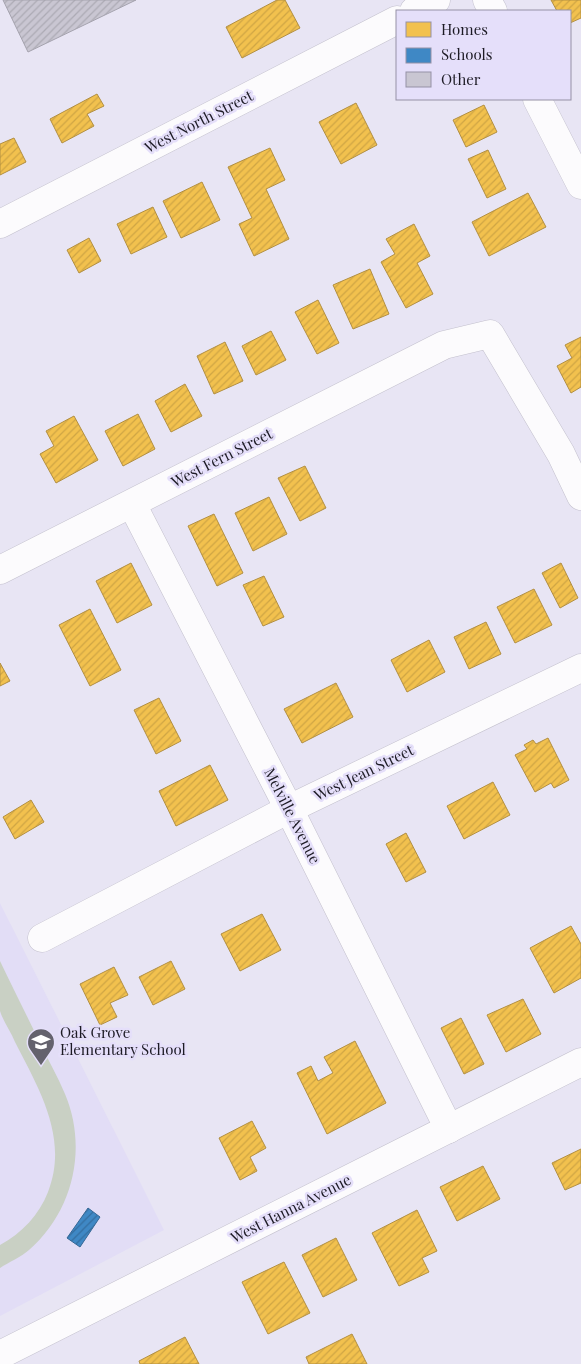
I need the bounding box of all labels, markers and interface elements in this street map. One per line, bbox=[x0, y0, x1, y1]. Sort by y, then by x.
legend bbox=[396, 10, 571, 100]
text: Homes bbox=[441, 19, 488, 39]
text: Schools bbox=[441, 44, 493, 64]
text: Other bbox=[441, 69, 481, 89]
street label: West North Street bbox=[140, 85, 257, 157]
street label: West Fern Street bbox=[167, 423, 276, 492]
street label: West Jean Street bbox=[310, 739, 417, 805]
street label: Melville Avenue bbox=[260, 764, 326, 867]
place label: Oak Grove Elementary School bbox=[60, 1022, 186, 1059]
school or university icon: Oak Grove Elementary School bbox=[26, 1027, 56, 1066]
street label: West Hanna Avenue bbox=[226, 1169, 354, 1248]

